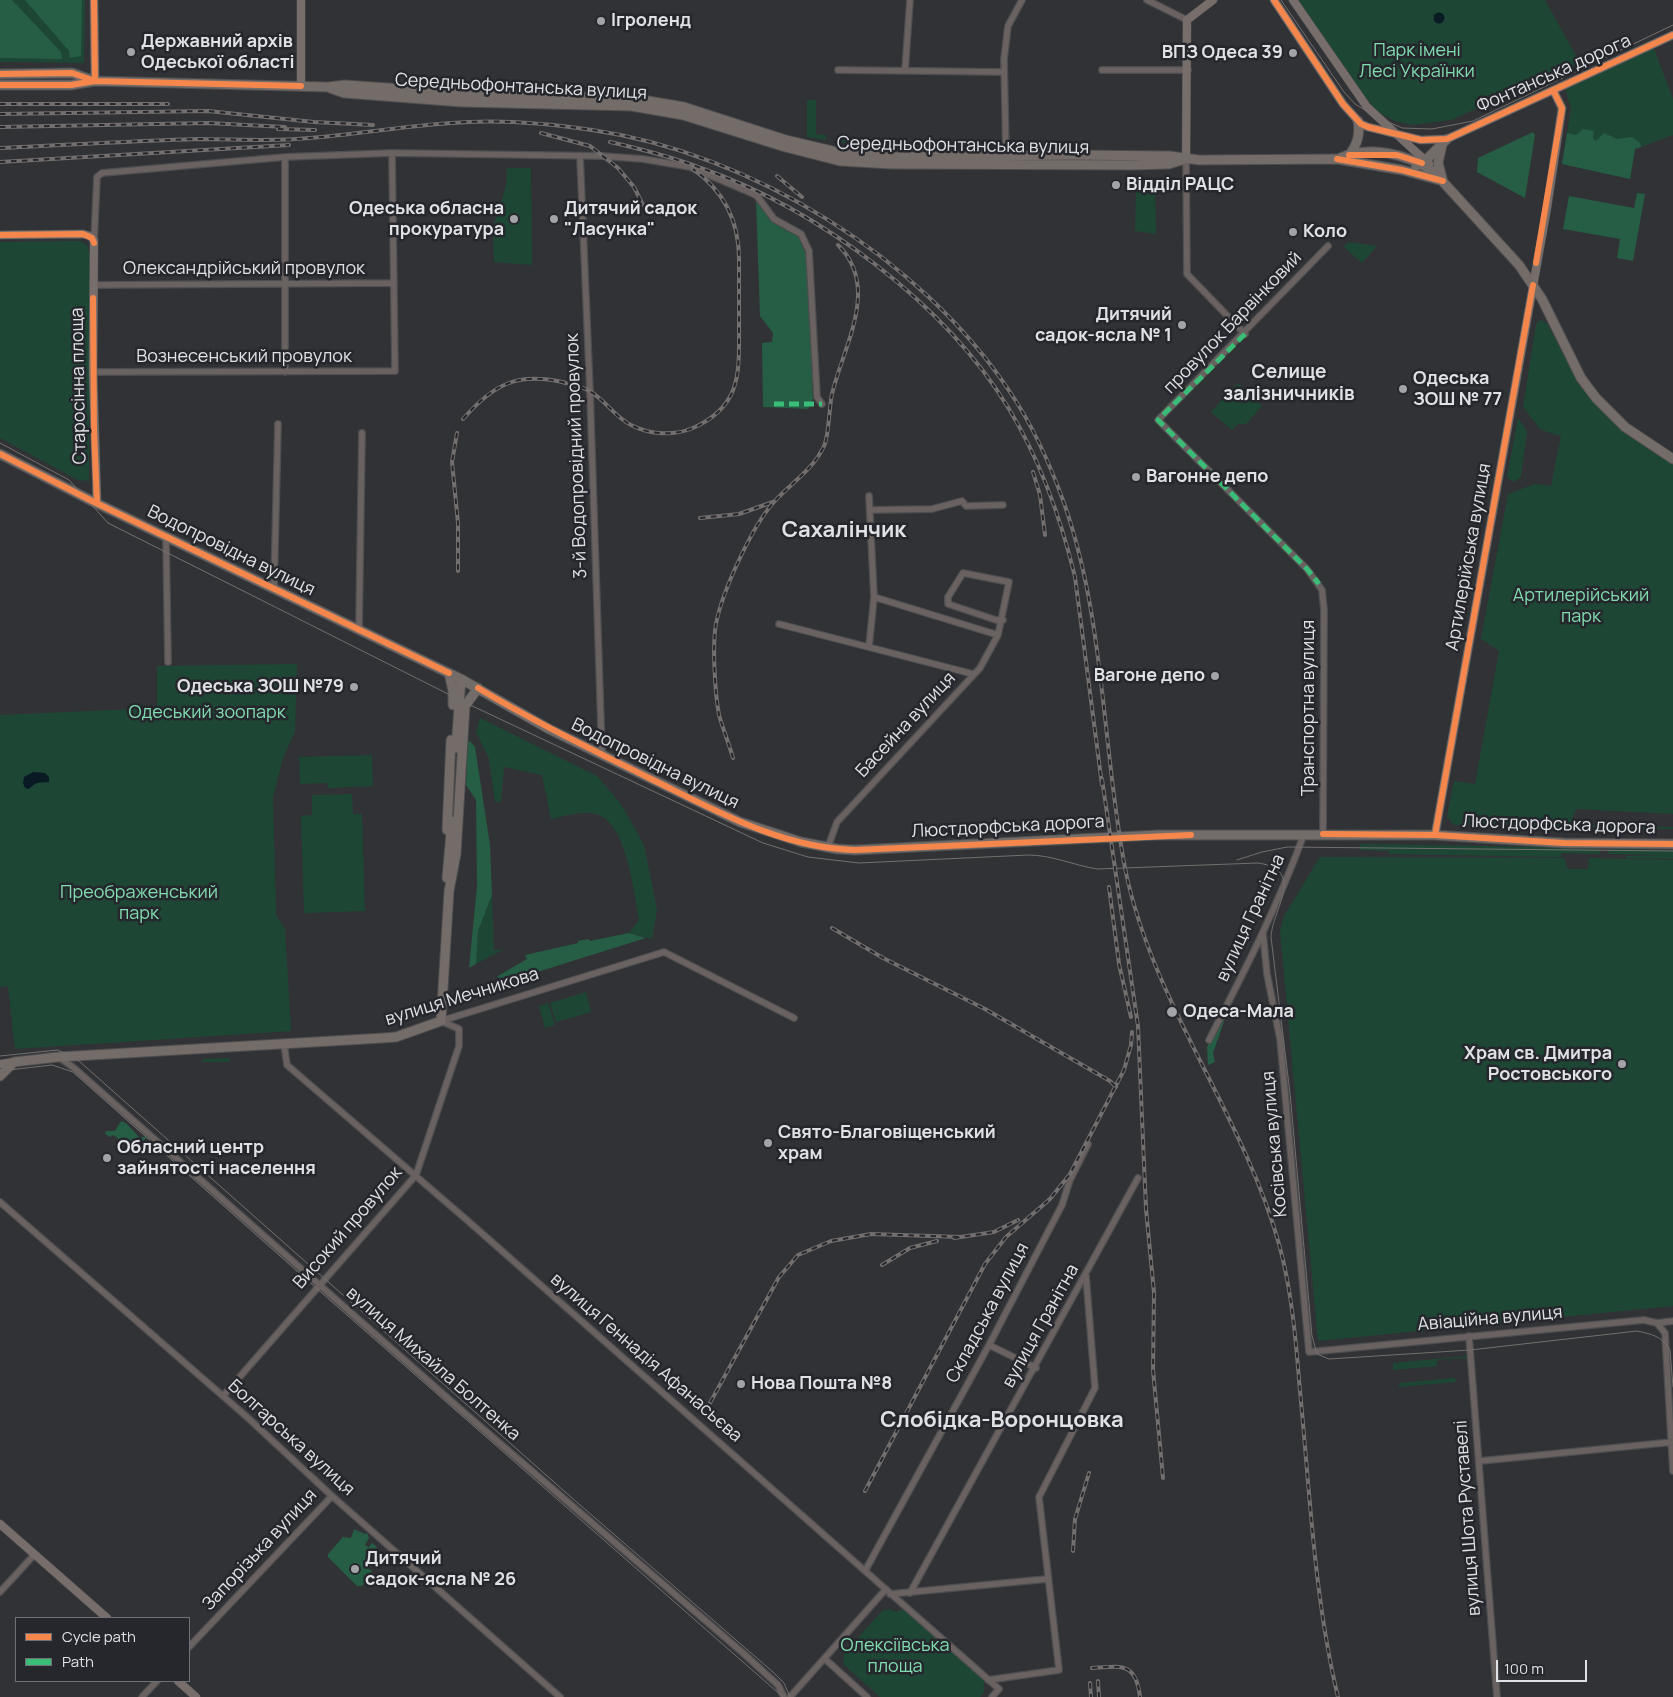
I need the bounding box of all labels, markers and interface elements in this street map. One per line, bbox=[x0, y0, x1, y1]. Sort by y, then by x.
place label: Ігроленд bbox=[611, 10, 691, 32]
marker: Ігроленд bbox=[595, 15, 607, 27]
street label: Фонтанська дорога bbox=[1474, 30, 1634, 118]
place label: Державний архів Одеської області bbox=[141, 31, 295, 74]
park label: Парк імені Лесі Українки bbox=[1359, 40, 1475, 82]
place label: ВПЗ Одеса 39 bbox=[1162, 42, 1283, 64]
marker: Державний архів Одеської області bbox=[125, 46, 137, 58]
marker: ВПЗ Одеса 39 bbox=[1287, 47, 1299, 59]
street label: Середньофонтанська вулиця bbox=[394, 70, 648, 104]
street label: Середньофонтанська вулиця bbox=[837, 133, 1089, 159]
place label: Відділ РАЦС bbox=[1126, 174, 1234, 196]
marker: Відділ РАЦС bbox=[1110, 179, 1122, 191]
place label: Одеська обласна прокуратура bbox=[349, 198, 504, 240]
place label: Дитячий садок "Ласунка" bbox=[564, 198, 697, 240]
marker: Одеська обласна прокуратура bbox=[508, 213, 520, 225]
marker: Дитячий садок "Ласунка" bbox=[548, 213, 560, 225]
place label: Коло bbox=[1303, 221, 1347, 243]
marker: Коло bbox=[1287, 226, 1299, 238]
street label: провулок Барвінковий bbox=[1159, 247, 1307, 399]
street label: Олександрійський провулок bbox=[123, 258, 365, 280]
place label: Дитячий садок-ясла № 1 bbox=[1035, 304, 1172, 346]
street label: Старосінна площа bbox=[67, 307, 91, 465]
marker: Дитячий садок-ясла № 1 bbox=[1176, 319, 1188, 331]
street label: 3-й Водопровідний провулок bbox=[562, 333, 592, 579]
street label: Вознесенський провулок bbox=[136, 346, 352, 368]
district label: Селище залізничників bbox=[1223, 362, 1355, 406]
place label: Одеська ЗОШ № 77 bbox=[1413, 368, 1502, 410]
marker: Одеська ЗОШ № 77 bbox=[1397, 383, 1409, 395]
street label: Артилерійська вулиця bbox=[1442, 462, 1496, 652]
place label: Вагонне депо bbox=[1146, 466, 1268, 488]
marker: Вагонне депо bbox=[1130, 471, 1142, 483]
street label: Водопровідна вулиця bbox=[144, 501, 318, 601]
district label: Сахалінчик bbox=[782, 518, 906, 544]
park label: Артилерійський парк bbox=[1513, 585, 1649, 628]
street label: Транспортна вулиця bbox=[1298, 620, 1320, 796]
place label: Вагоне депо bbox=[1094, 665, 1205, 687]
street label: Басейна вулиця bbox=[852, 668, 960, 782]
marker: Вагоне депо bbox=[1209, 670, 1221, 682]
place label: Одеська ЗОШ №79 bbox=[177, 676, 344, 698]
marker: Одеська ЗОШ №79 bbox=[348, 681, 360, 693]
park label: Одеський зоопарк bbox=[128, 702, 286, 724]
street label: Водопровідна вулиця bbox=[568, 714, 742, 814]
street label: Люстдорфська дорога bbox=[911, 811, 1105, 843]
street label: Люстдорфська дорога bbox=[1462, 811, 1656, 839]
street label: вулиця Гранітна bbox=[1212, 851, 1290, 985]
park label: Преображенський парк bbox=[60, 882, 218, 924]
street label: вулиця Мечникова bbox=[383, 963, 541, 1031]
place label: Одеса-Мала bbox=[1183, 1001, 1294, 1023]
marker: Одеса-Мала bbox=[1165, 1005, 1179, 1019]
place label: Храм св. Дмитра Ростовського bbox=[1464, 1043, 1612, 1086]
marker: Храм св. Дмитра Ростовського bbox=[1616, 1058, 1628, 1070]
street label: Косівська вулиця bbox=[1258, 1070, 1292, 1218]
place label: Свято-Благовіщенський храм bbox=[778, 1122, 996, 1164]
place label: Обласний центр зайнятості населення bbox=[117, 1137, 316, 1180]
marker: Свято-Благовіщенський храм bbox=[762, 1137, 774, 1149]
marker: Обласний центр зайнятості населення bbox=[101, 1152, 113, 1164]
street label: Високий провулок bbox=[289, 1162, 407, 1294]
street label: Складська вулиця bbox=[942, 1239, 1034, 1387]
street label: вулиця Гранітна bbox=[998, 1260, 1084, 1392]
street label: вулиця Геннадія Афанасьєва bbox=[546, 1269, 746, 1447]
street label: вулиця Михайла Болтенка bbox=[341, 1282, 525, 1446]
street label: Авіаційна вулиця bbox=[1417, 1302, 1563, 1336]
place label: Нова Пошта №8 bbox=[751, 1373, 892, 1395]
street label: Болгарська вулиця bbox=[223, 1375, 359, 1501]
marker: Нова Пошта №8 bbox=[735, 1378, 747, 1390]
district label: Слобідка-Воронцовка bbox=[880, 1408, 1124, 1434]
street label: вулиця Шота Руставелі bbox=[1450, 1419, 1486, 1617]
street label: Запорізька вулиця bbox=[198, 1485, 322, 1615]
place label: Дитячий садок-ясла № 26 bbox=[365, 1548, 516, 1590]
marker: Дитячий садок-ясла № 26 bbox=[349, 1563, 361, 1575]
legend bbox=[15, 1617, 190, 1682]
text: Cycle path bbox=[62, 1626, 136, 1647]
park label: Олексіївська площа bbox=[841, 1635, 949, 1678]
scale bar bbox=[1498, 1650, 1589, 1682]
text: Path bbox=[62, 1651, 94, 1672]
text: 100 m bbox=[1504, 1658, 1544, 1679]

